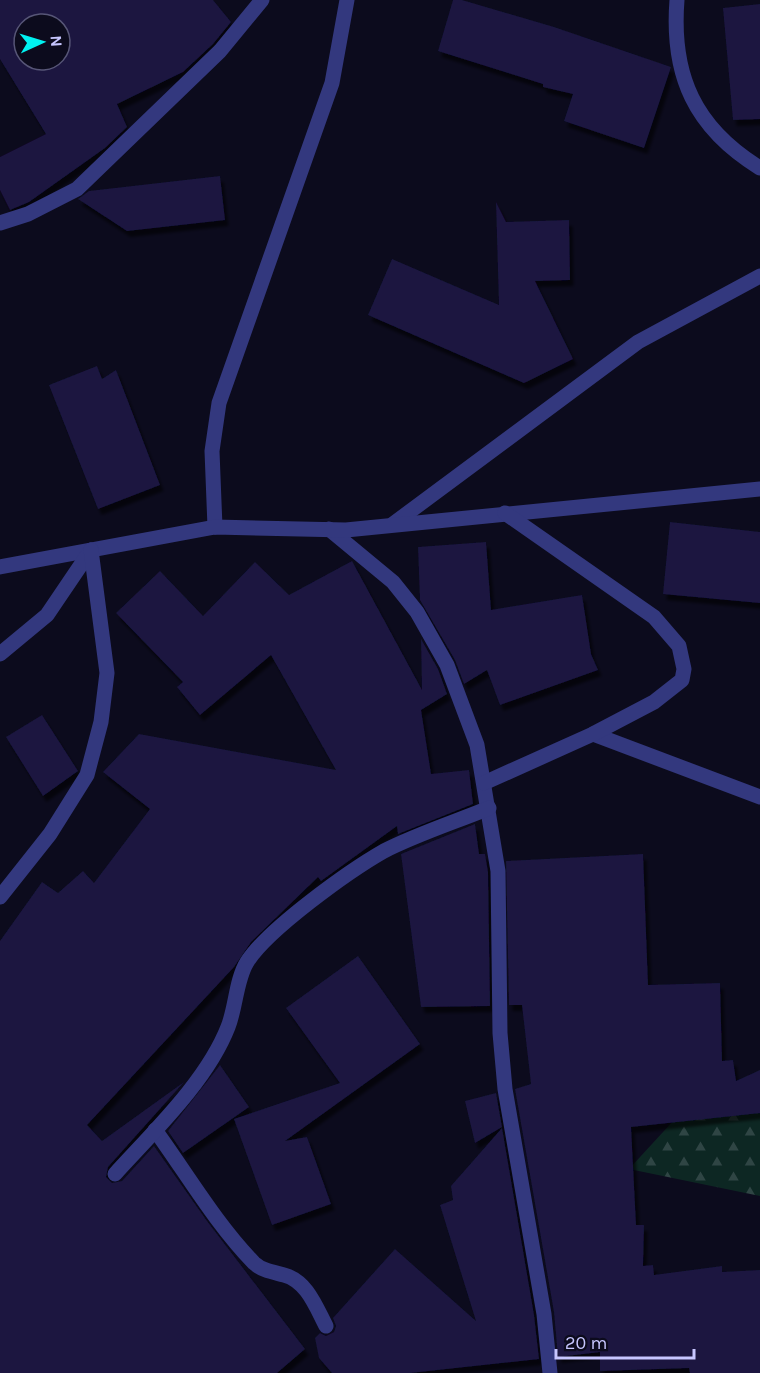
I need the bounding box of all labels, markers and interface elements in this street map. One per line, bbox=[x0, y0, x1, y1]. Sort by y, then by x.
north arrow bbox=[12, 12, 72, 72]
text: N bbox=[47, 35, 66, 47]
scale bar bbox=[556, 1322, 694, 1360]
text: 20 m bbox=[565, 1332, 607, 1354]

